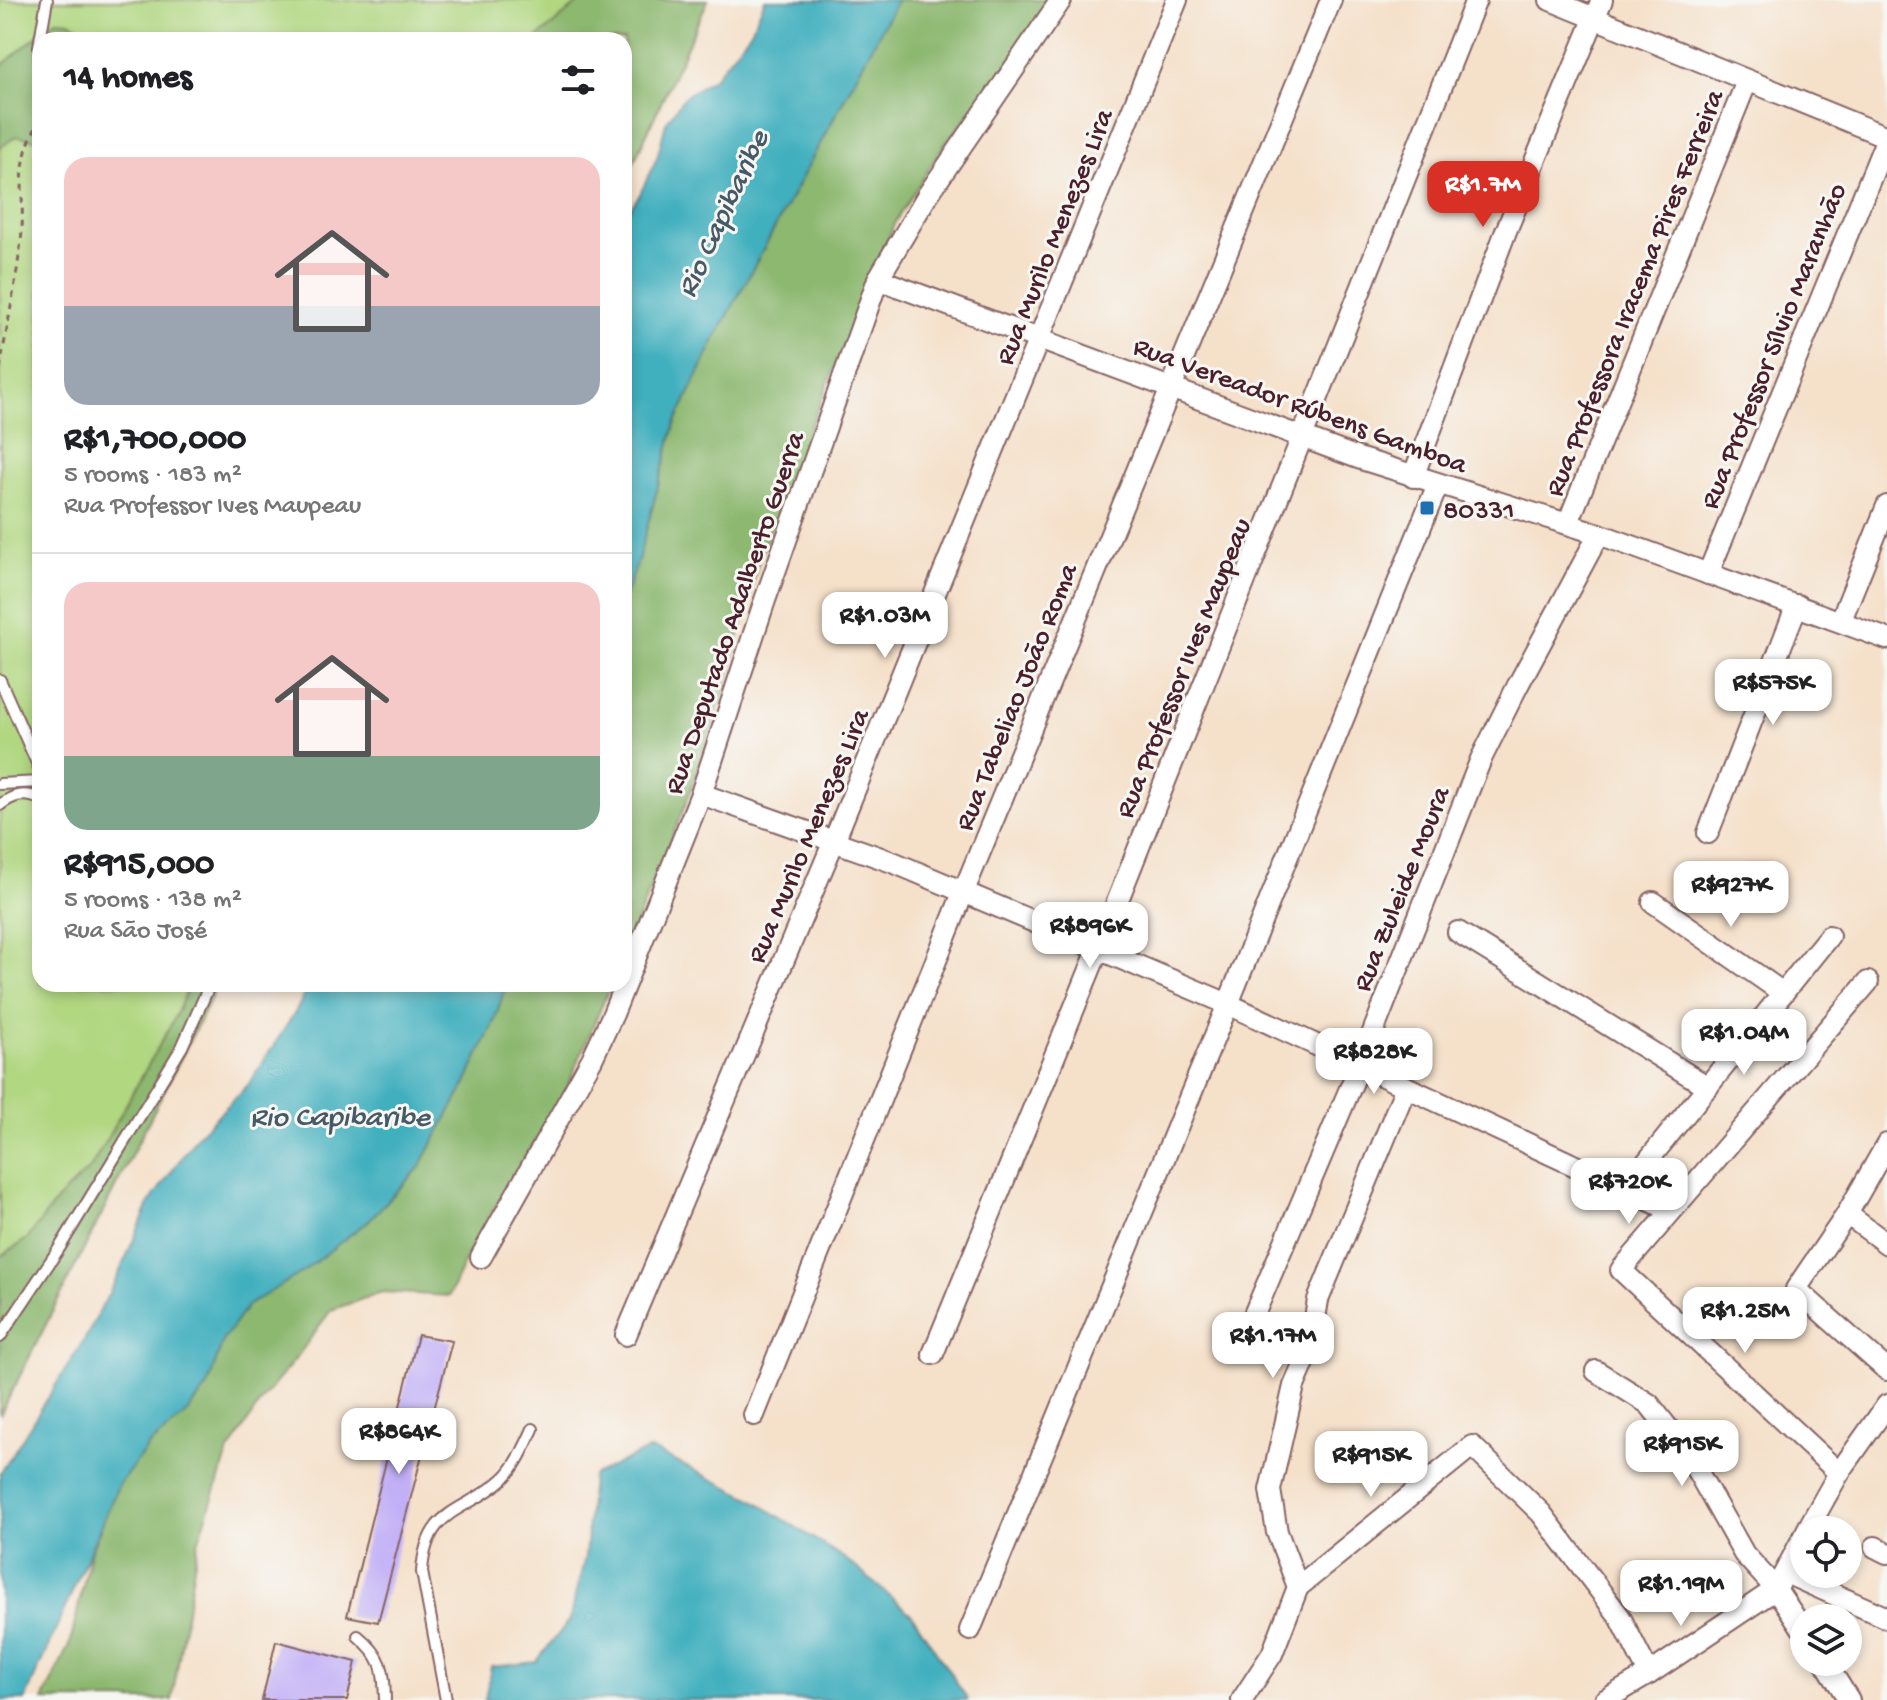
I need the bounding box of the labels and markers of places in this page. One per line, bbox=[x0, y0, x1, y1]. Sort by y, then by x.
pin: R$1.7M bbox=[1418, 161, 1548, 229]
place label: 80331 bbox=[1443, 496, 1515, 529]
marker: 80331 bbox=[1418, 499, 1436, 517]
pin: R$1.03M bbox=[811, 592, 959, 660]
pin: R$575K bbox=[1708, 659, 1838, 727]
pin: R$927K bbox=[1666, 861, 1796, 929]
pin: R$896K bbox=[1025, 902, 1155, 970]
pin: R$1.04M bbox=[1670, 1009, 1818, 1077]
pin: R$828K bbox=[1309, 1028, 1439, 1096]
pin: R$720K bbox=[1564, 1158, 1694, 1226]
pin: R$1.25M bbox=[1671, 1287, 1819, 1355]
pin: R$1.17M bbox=[1199, 1312, 1347, 1380]
pin: R$864K bbox=[334, 1408, 464, 1476]
pin: R$915K bbox=[1617, 1420, 1747, 1488]
pin: R$915K bbox=[1306, 1431, 1436, 1499]
pin: R$1.19M bbox=[1607, 1560, 1755, 1628]

